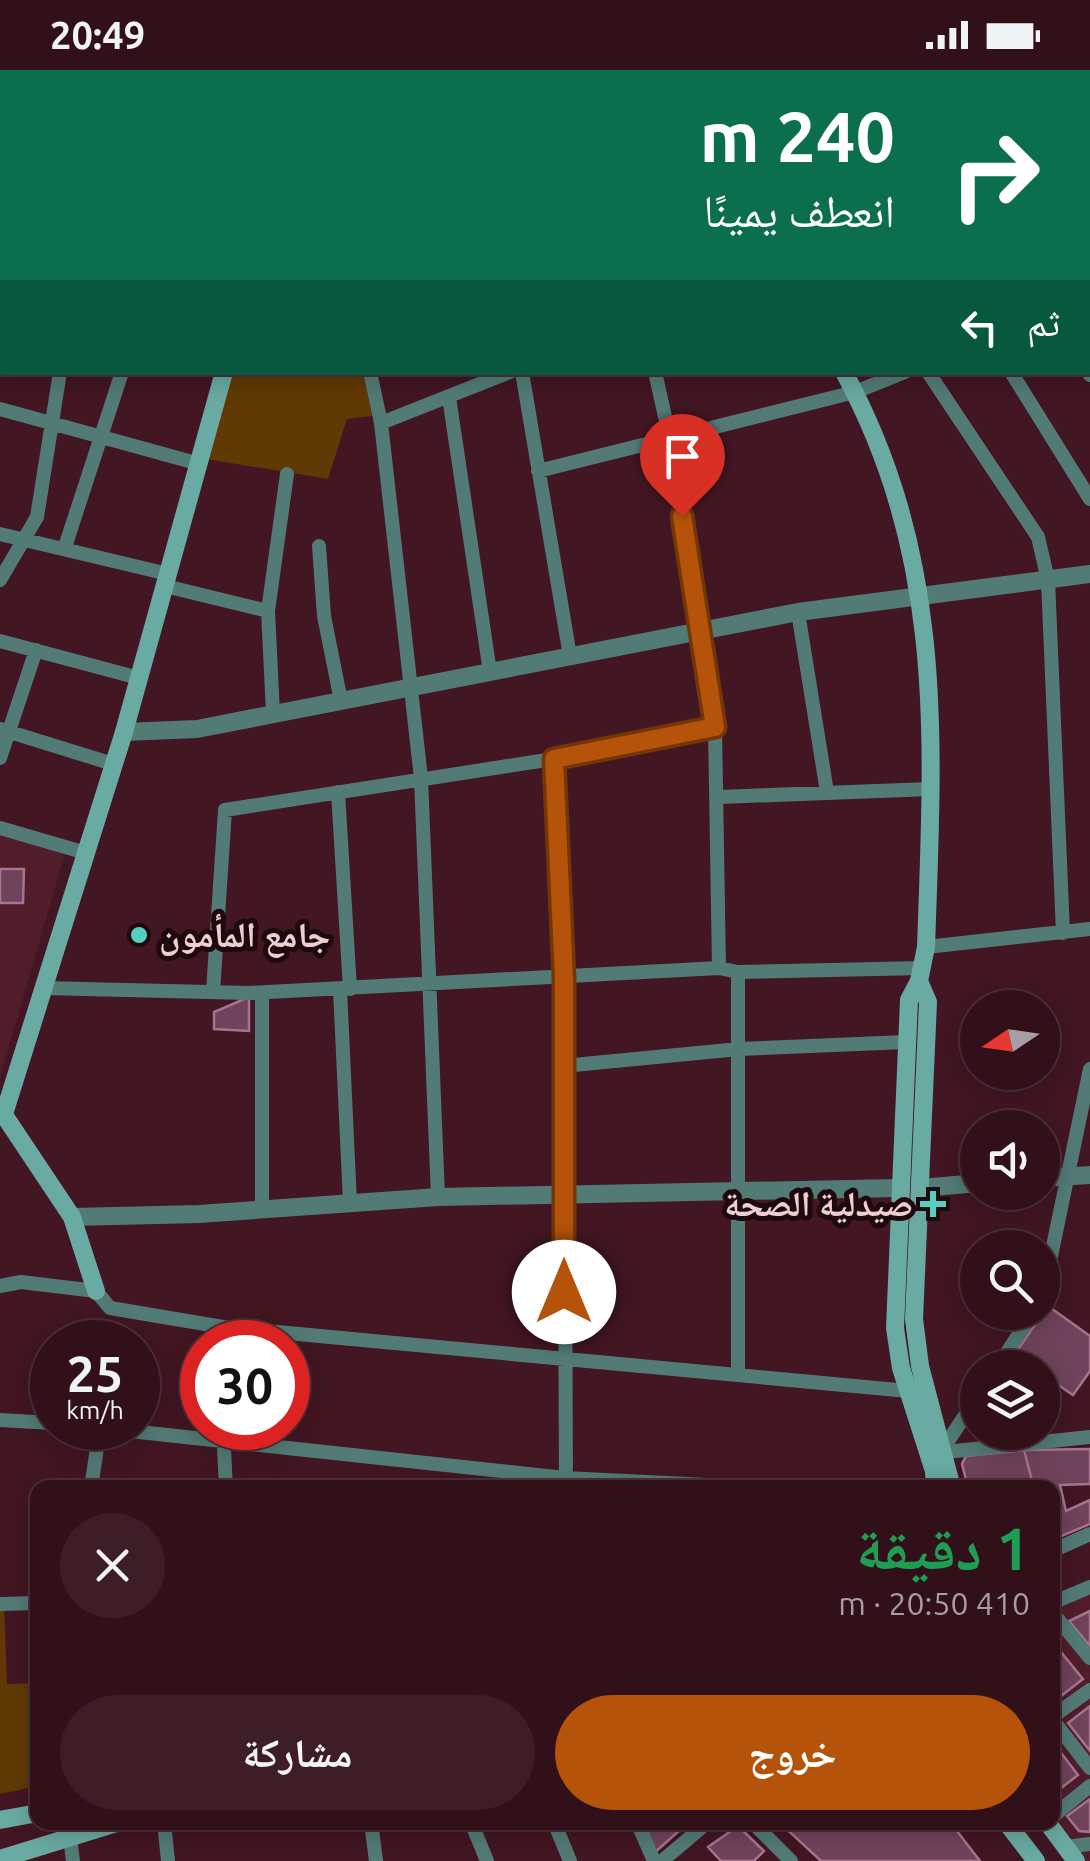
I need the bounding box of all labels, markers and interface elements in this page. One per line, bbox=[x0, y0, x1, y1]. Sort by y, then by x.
text: 20:49 bbox=[50, 14, 145, 56]
text: 240 m bbox=[700, 97, 895, 175]
icon: right bbox=[930, 110, 1060, 240]
text: انعطف يمينًا bbox=[703, 185, 895, 236]
icon: left bbox=[952, 300, 1007, 355]
text: ثم bbox=[1027, 301, 1060, 343]
pin bbox=[640, 414, 725, 517]
icon: arrive bbox=[655, 429, 710, 484]
place label: جامع المأمون bbox=[159, 913, 330, 958]
marker: جامع المأمون bbox=[128, 924, 150, 946]
north arrow bbox=[960, 990, 1060, 1090]
map controls bbox=[960, 990, 1060, 1450]
button: sound bbox=[960, 1110, 1060, 1210]
place label: صيدلية الصحة bbox=[724, 1183, 913, 1224]
marker: صيدلية الصحة bbox=[922, 1193, 944, 1215]
button: search bbox=[960, 1230, 1060, 1330]
position arrow bbox=[512, 1240, 616, 1344]
speed limit sign: 30 bbox=[180, 1320, 310, 1450]
text: 25 bbox=[67, 1345, 123, 1401]
button: layers bbox=[960, 1350, 1060, 1450]
text: km/h bbox=[66, 1396, 124, 1424]
button: close bbox=[60, 1513, 165, 1618]
text: 1 دقيقة bbox=[856, 1514, 1030, 1581]
text: 410 m · 20:50 bbox=[838, 1585, 1030, 1621]
button: مشاركة bbox=[60, 1695, 535, 1810]
button: خروج bbox=[555, 1695, 1030, 1810]

